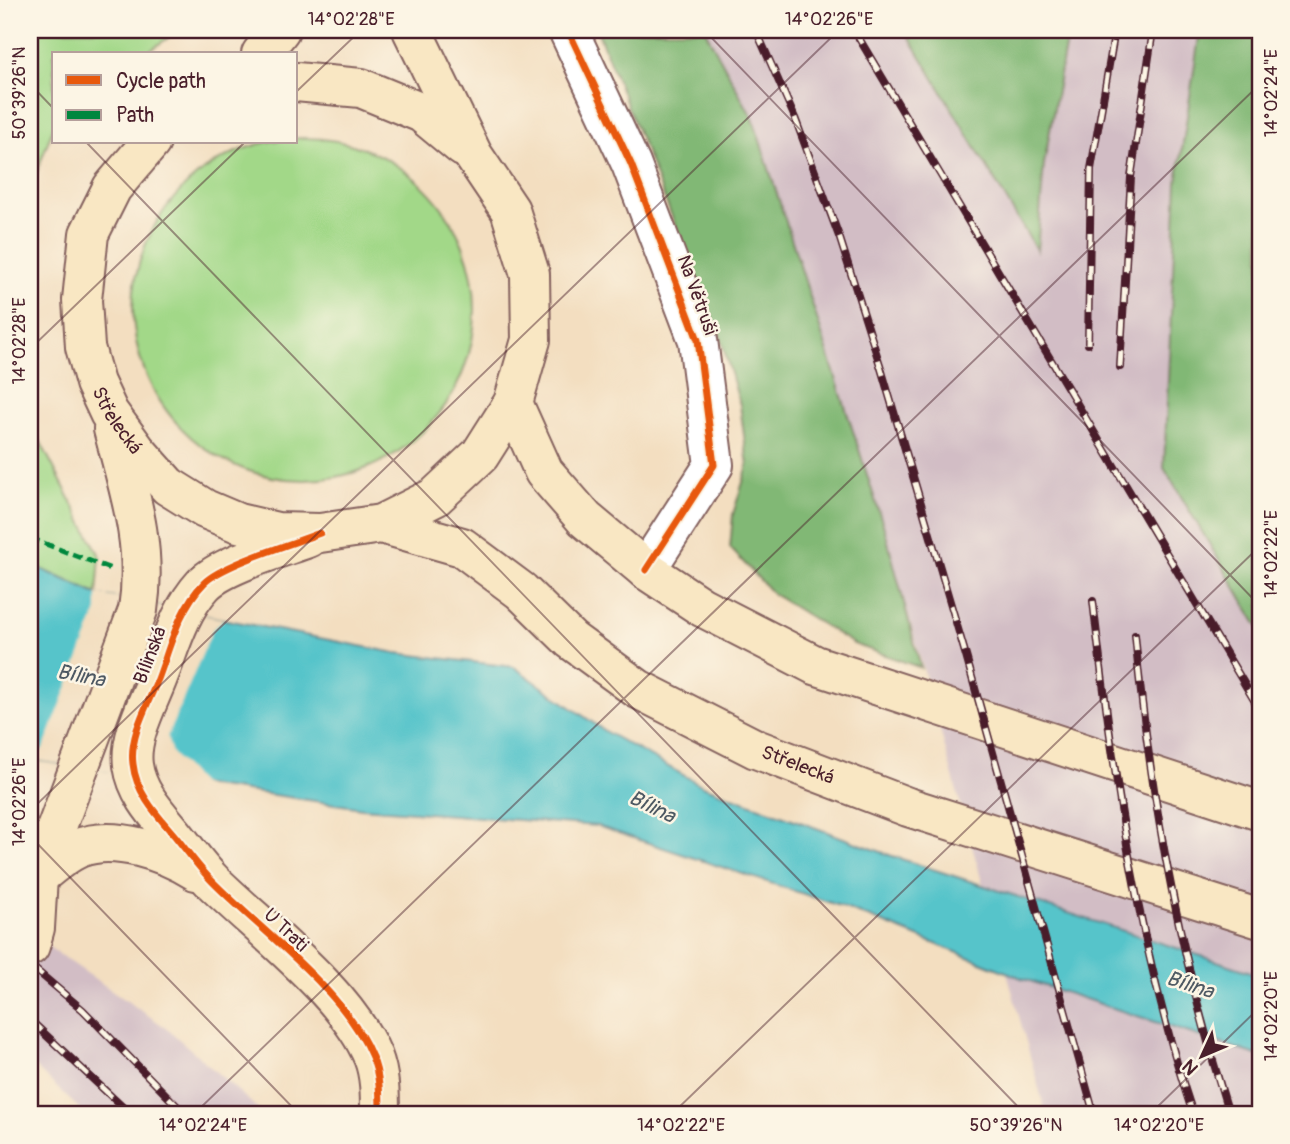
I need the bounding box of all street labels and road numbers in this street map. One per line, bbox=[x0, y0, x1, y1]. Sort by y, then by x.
street label: Na Větruši bbox=[671, 252, 723, 338]
street label: Střelecká bbox=[86, 383, 147, 459]
street label: Bílinská bbox=[128, 623, 172, 687]
street label: Střelecká bbox=[758, 740, 838, 790]
street label: U Trati bbox=[259, 903, 313, 957]

